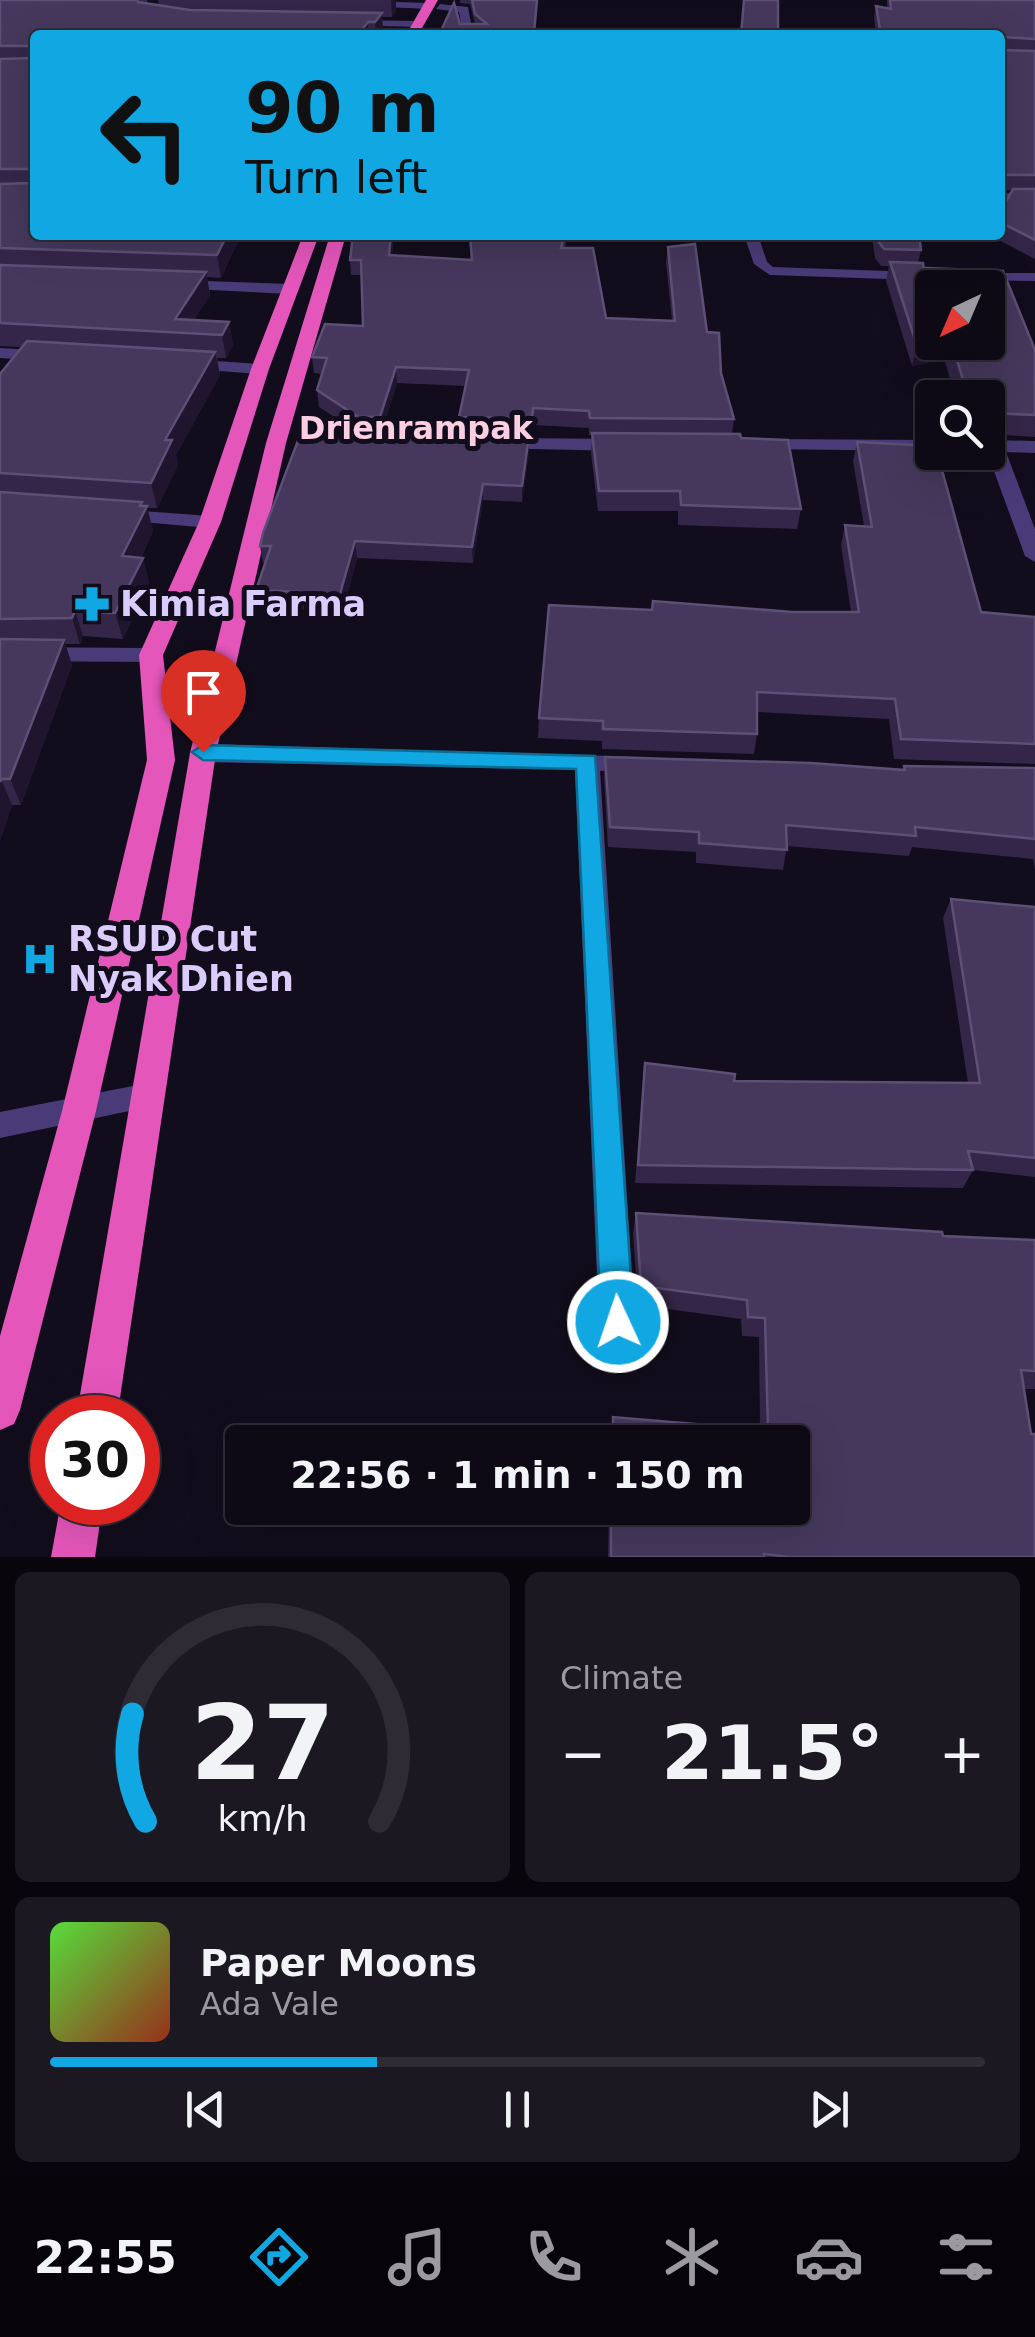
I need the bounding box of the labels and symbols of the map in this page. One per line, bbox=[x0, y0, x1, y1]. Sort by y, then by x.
north arrow bbox=[915, 270, 1005, 360]
district label: Drienrampak bbox=[299, 409, 534, 447]
place label: Kimia Farma bbox=[120, 584, 366, 624]
pharmacy icon: Kimia Farma bbox=[73, 585, 111, 623]
pin bbox=[161, 650, 246, 753]
place label: RSUD Cut Nyak Dhien bbox=[68, 919, 294, 999]
hospital icon: RSUD Cut Nyak Dhien bbox=[21, 940, 59, 978]
position arrow bbox=[566, 1270, 670, 1374]
speed limit sign: 30 bbox=[30, 1395, 160, 1525]

